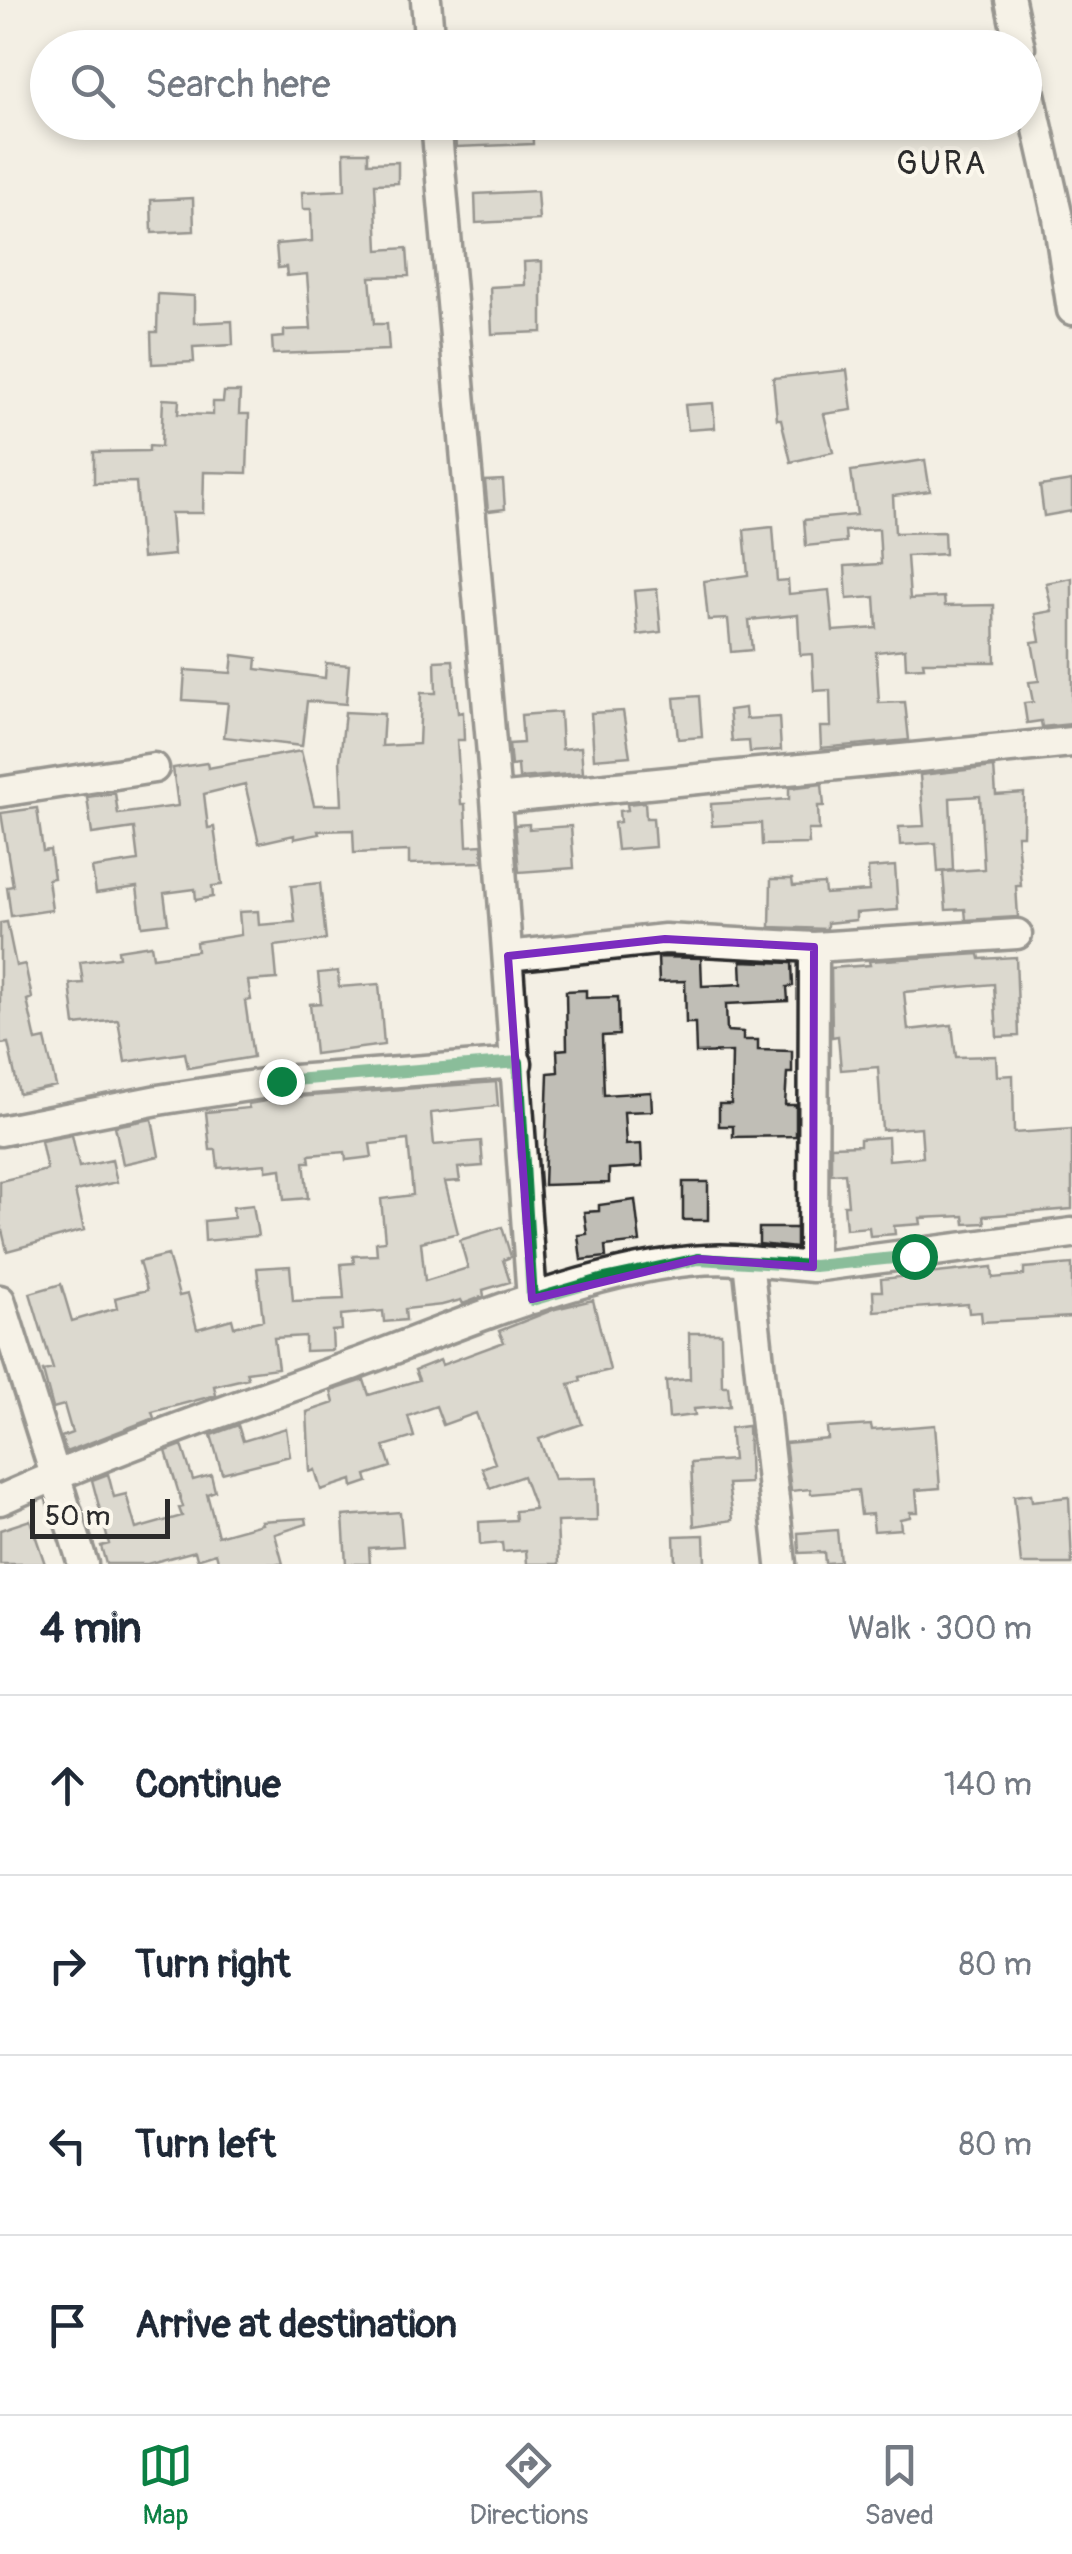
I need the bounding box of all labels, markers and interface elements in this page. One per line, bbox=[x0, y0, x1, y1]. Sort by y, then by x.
search box bbox=[30, 30, 1042, 140]
icon: search bbox=[65, 58, 120, 113]
text: Search here bbox=[145, 61, 331, 109]
district label: GURA bbox=[896, 144, 988, 184]
route end bbox=[259, 1059, 305, 1105]
route start bbox=[892, 1234, 938, 1280]
scale bar bbox=[30, 1494, 170, 1538]
text: 50 m bbox=[45, 1499, 110, 1534]
text: 4 min bbox=[40, 1603, 142, 1655]
text: Walk · 300 m bbox=[848, 1609, 1032, 1649]
icon: ahead bbox=[40, 1758, 95, 1813]
text: Continue bbox=[135, 1761, 281, 1809]
text: 140 m bbox=[944, 1765, 1032, 1805]
icon: right bbox=[40, 1938, 95, 1993]
text: Turn right bbox=[135, 1941, 290, 1989]
text: 80 m bbox=[959, 1945, 1032, 1985]
icon: left bbox=[40, 2118, 95, 2173]
text: Turn left bbox=[135, 2121, 276, 2169]
text: 80 m bbox=[959, 2125, 1032, 2165]
icon: arrive bbox=[40, 2298, 95, 2353]
text: Arrive at destination bbox=[135, 2301, 457, 2349]
tab: Map bbox=[138, 2438, 193, 2533]
tab: Directions bbox=[469, 2438, 588, 2533]
tab: Saved bbox=[864, 2438, 934, 2533]

